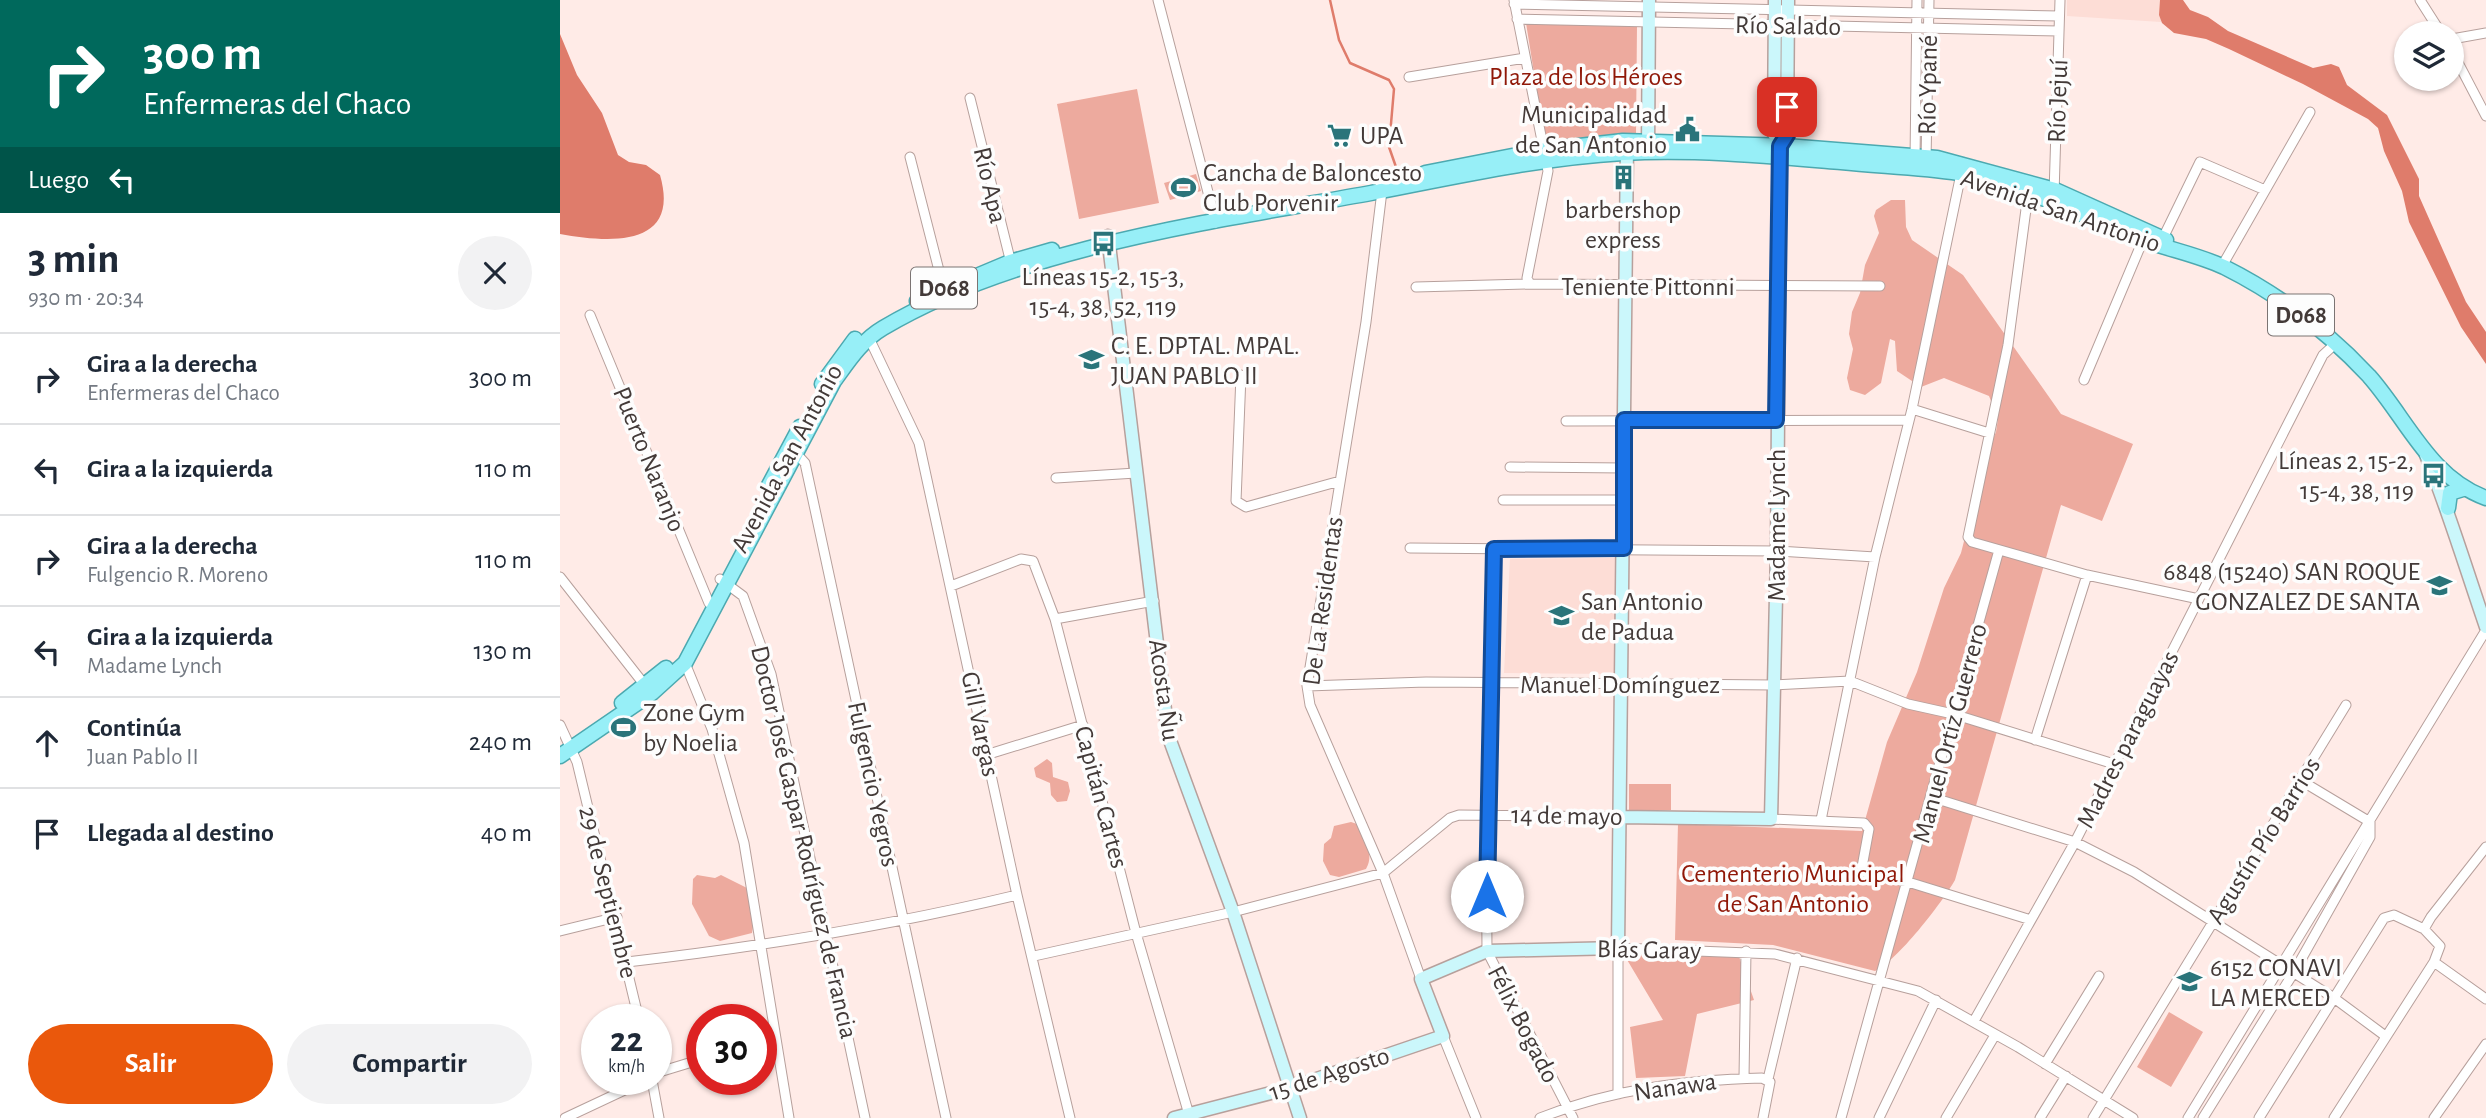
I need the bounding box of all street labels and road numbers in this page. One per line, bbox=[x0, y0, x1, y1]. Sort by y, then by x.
street label: Río Salado bbox=[1735, 12, 1841, 40]
street label: Río Ypané bbox=[1914, 35, 1942, 135]
street label: Río Jejuí bbox=[2044, 58, 2072, 143]
street label: Río Apa bbox=[969, 145, 1011, 226]
street label: Avenida San Antonio bbox=[1958, 165, 2164, 257]
road number: D068 bbox=[911, 268, 977, 309]
street label: Teniente Pittonni bbox=[1561, 274, 1735, 300]
road number: D068 bbox=[2268, 294, 2334, 336]
street label: Avenida San Antonio bbox=[726, 360, 847, 557]
street label: Puerto Naranjo bbox=[608, 383, 690, 536]
street label: Madame Lynch bbox=[1764, 449, 1790, 601]
street label: De La Residentas bbox=[1298, 515, 1348, 687]
street label: Manuel Ortíz Guerrero bbox=[1908, 621, 1992, 846]
street label: Acosta Ñu bbox=[1144, 638, 1185, 743]
street label: Doctor José Gaspar Rodríguez de Francia bbox=[746, 643, 862, 1041]
street label: Madres paraguayas bbox=[2072, 647, 2184, 832]
street label: Gill Vargas bbox=[956, 669, 1004, 779]
street label: Manuel Domínguez bbox=[1520, 672, 1720, 698]
street label: Fulgencio Yegros bbox=[843, 699, 903, 869]
street label: Capitán Cartes bbox=[1070, 723, 1132, 871]
street label: Agustín Pío Barrios bbox=[2202, 753, 2325, 928]
street label: 14 de mayo bbox=[1511, 802, 1623, 830]
street label: 29 de Septiembre bbox=[574, 804, 642, 981]
street label: Blás Garay bbox=[1597, 936, 1701, 964]
street label: Félix Bogado bbox=[1483, 962, 1564, 1087]
street label: 15 de Agosto bbox=[1266, 1042, 1393, 1106]
street label: Nanawa bbox=[1632, 1068, 1718, 1106]

